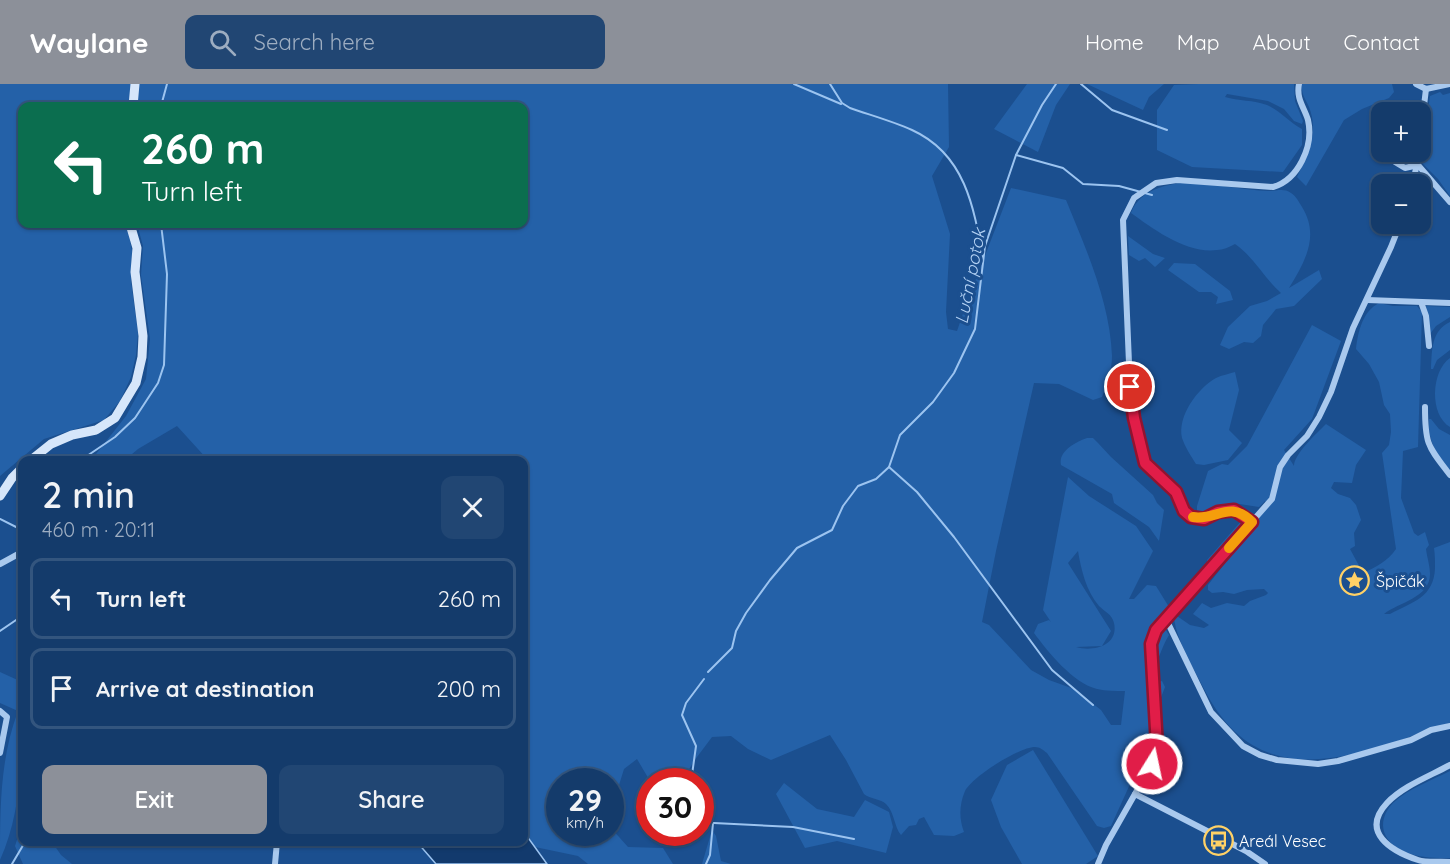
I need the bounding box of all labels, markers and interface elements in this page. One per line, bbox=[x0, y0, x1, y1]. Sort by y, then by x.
search box bbox=[185, 15, 605, 69]
text: Waylane bbox=[30, 25, 149, 60]
icon: search bbox=[206, 26, 239, 59]
text: Search here bbox=[254, 28, 375, 56]
text: Home bbox=[1085, 29, 1144, 55]
text: Map bbox=[1177, 29, 1220, 55]
text: About bbox=[1253, 29, 1311, 55]
text: Contact bbox=[1344, 29, 1420, 55]
map controls bbox=[1371, 102, 1431, 234]
button: + bbox=[1371, 102, 1431, 162]
text: 260 m bbox=[141, 122, 264, 175]
icon: left bbox=[42, 126, 120, 204]
text: Turn left bbox=[141, 174, 243, 208]
button: − bbox=[1371, 174, 1431, 234]
water label: Luční potok bbox=[949, 225, 991, 326]
pin bbox=[1104, 361, 1155, 412]
icon: arrive bbox=[1113, 370, 1146, 403]
text: 2 min bbox=[42, 472, 135, 517]
button: close bbox=[441, 476, 504, 539]
text: 460 m · 20:11 bbox=[42, 517, 155, 542]
place icon: Špičák bbox=[1339, 565, 1371, 597]
place label: Špičák bbox=[1376, 571, 1425, 591]
icon: left bbox=[45, 582, 78, 615]
text: Turn left bbox=[96, 585, 186, 613]
text: 260 m bbox=[438, 585, 501, 613]
icon: arrive bbox=[45, 672, 78, 705]
text: Arrive at destination bbox=[96, 675, 314, 703]
text: 200 m bbox=[437, 675, 501, 703]
position arrow bbox=[1120, 732, 1184, 796]
button: Exit bbox=[42, 765, 267, 834]
button: Share bbox=[279, 765, 504, 834]
speed limit sign: 30 bbox=[636, 768, 714, 846]
text: 29 bbox=[568, 781, 602, 819]
text: km/h bbox=[566, 813, 604, 832]
bus stop icon: Areál Vesec bbox=[1202, 825, 1234, 857]
place label: Areál Vesec bbox=[1239, 831, 1326, 851]

